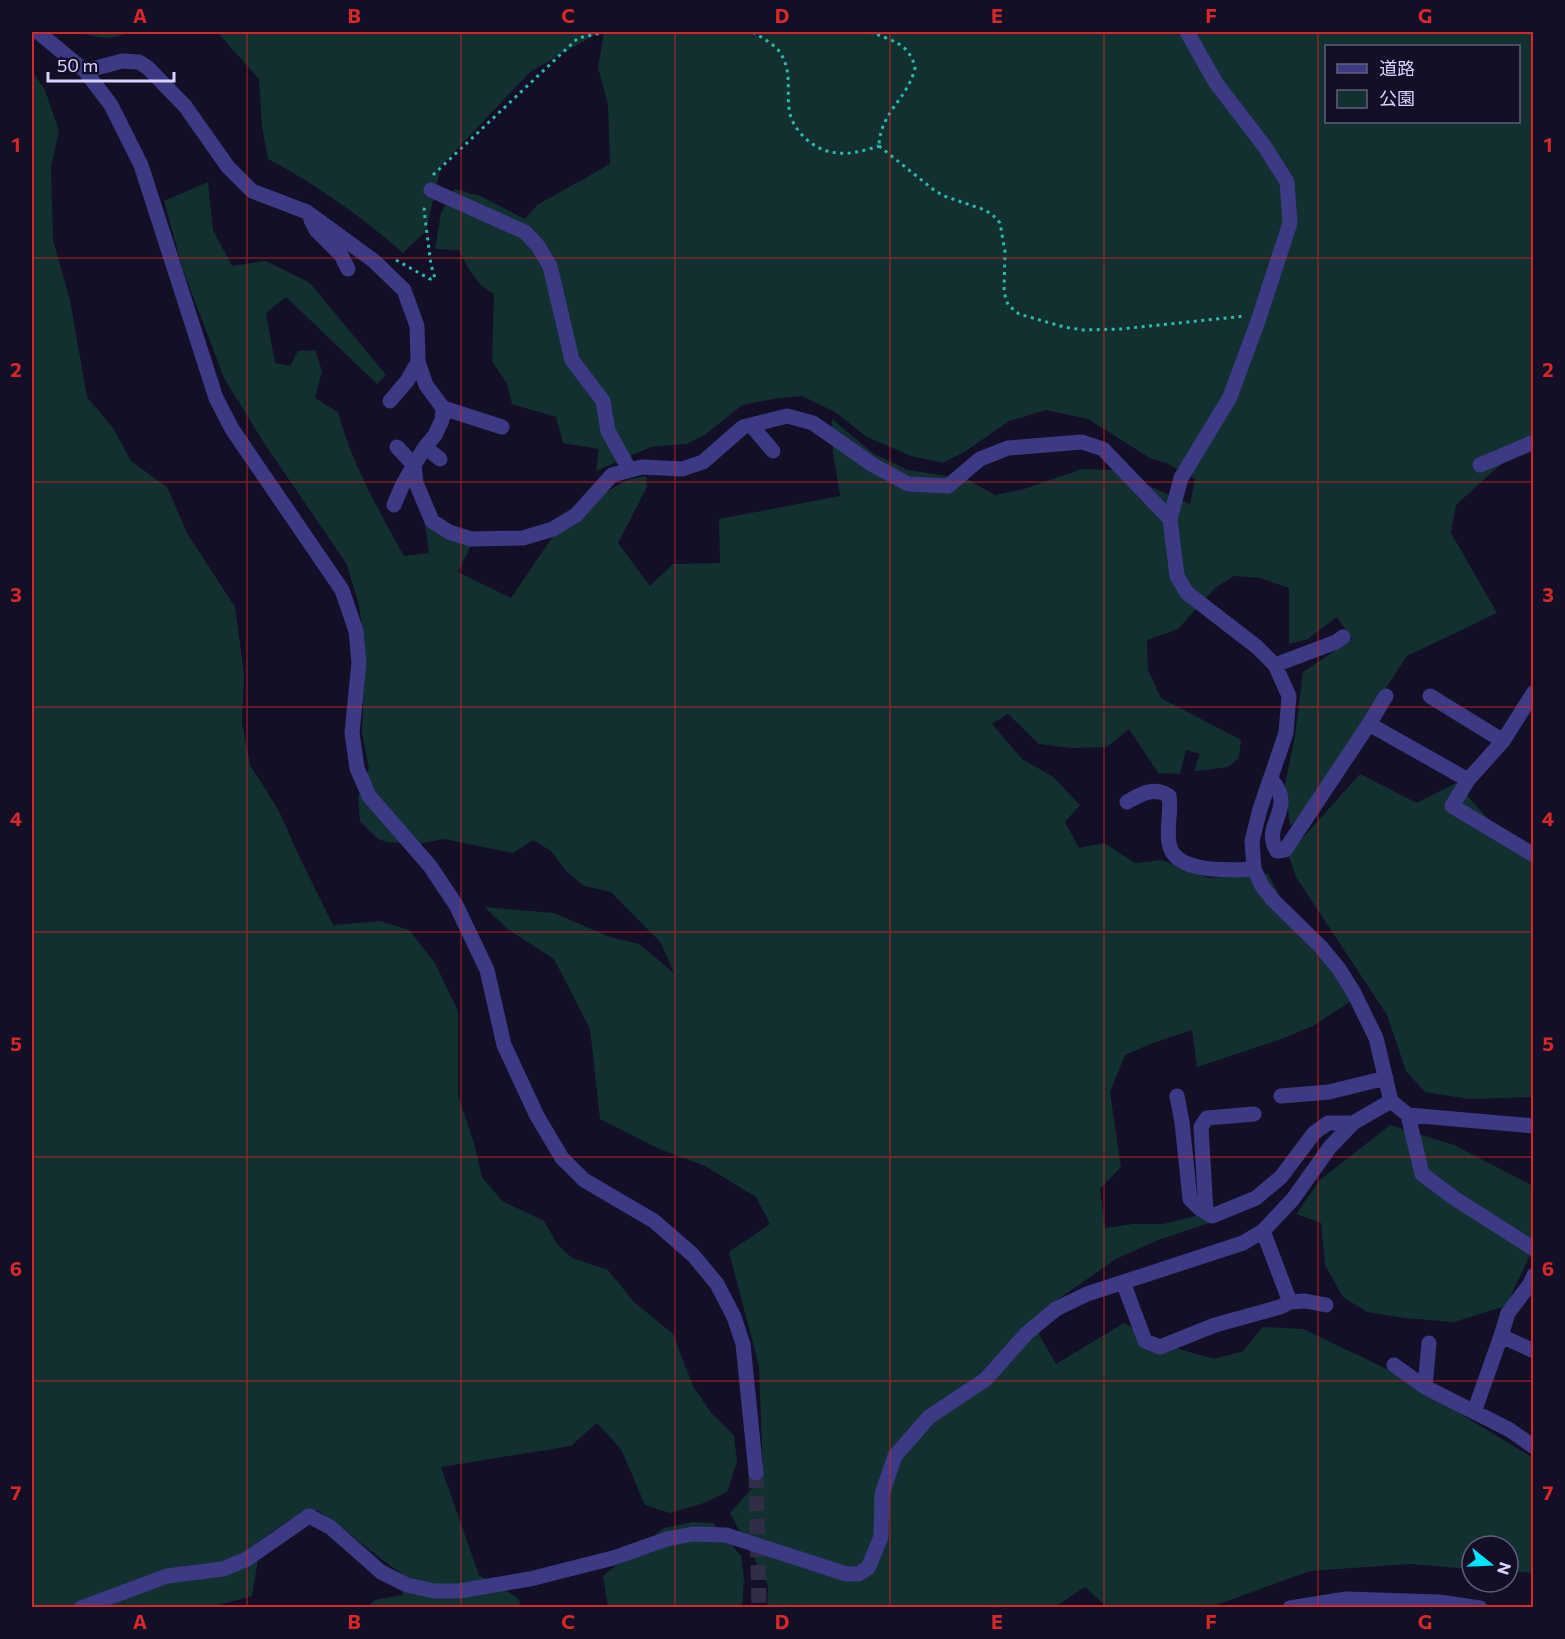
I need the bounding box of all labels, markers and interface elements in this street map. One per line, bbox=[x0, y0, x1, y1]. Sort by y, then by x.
text: A bbox=[133, 3, 147, 27]
text: B bbox=[347, 3, 361, 27]
text: C bbox=[561, 3, 575, 27]
text: D bbox=[775, 3, 789, 27]
text: E bbox=[991, 3, 1003, 27]
text: F bbox=[1205, 3, 1217, 27]
text: G bbox=[1418, 3, 1432, 27]
scale bar bbox=[48, 45, 174, 83]
legend bbox=[1325, 45, 1520, 123]
text: 50 m bbox=[57, 54, 98, 76]
text: 道路 bbox=[1379, 57, 1415, 79]
text: 公園 bbox=[1379, 87, 1415, 109]
text: 1 bbox=[11, 132, 21, 156]
text: 1 bbox=[1543, 132, 1553, 156]
text: 2 bbox=[10, 357, 22, 381]
text: 2 bbox=[1542, 357, 1554, 381]
text: 3 bbox=[10, 582, 22, 606]
text: 3 bbox=[1542, 582, 1554, 606]
text: 4 bbox=[10, 806, 22, 830]
text: 4 bbox=[1542, 806, 1554, 830]
text: 5 bbox=[10, 1031, 22, 1055]
text: 5 bbox=[1542, 1031, 1554, 1055]
text: 6 bbox=[10, 1256, 22, 1280]
text: 6 bbox=[1542, 1256, 1554, 1280]
text: 7 bbox=[11, 1480, 22, 1504]
text: 7 bbox=[1543, 1480, 1554, 1504]
north arrow bbox=[1460, 1534, 1520, 1594]
text: N bbox=[1494, 1560, 1516, 1577]
text: A bbox=[133, 1609, 147, 1633]
text: B bbox=[347, 1609, 361, 1633]
text: C bbox=[561, 1609, 575, 1633]
text: D bbox=[775, 1609, 789, 1633]
text: E bbox=[991, 1609, 1003, 1633]
text: F bbox=[1205, 1609, 1217, 1633]
text: G bbox=[1418, 1609, 1432, 1633]

